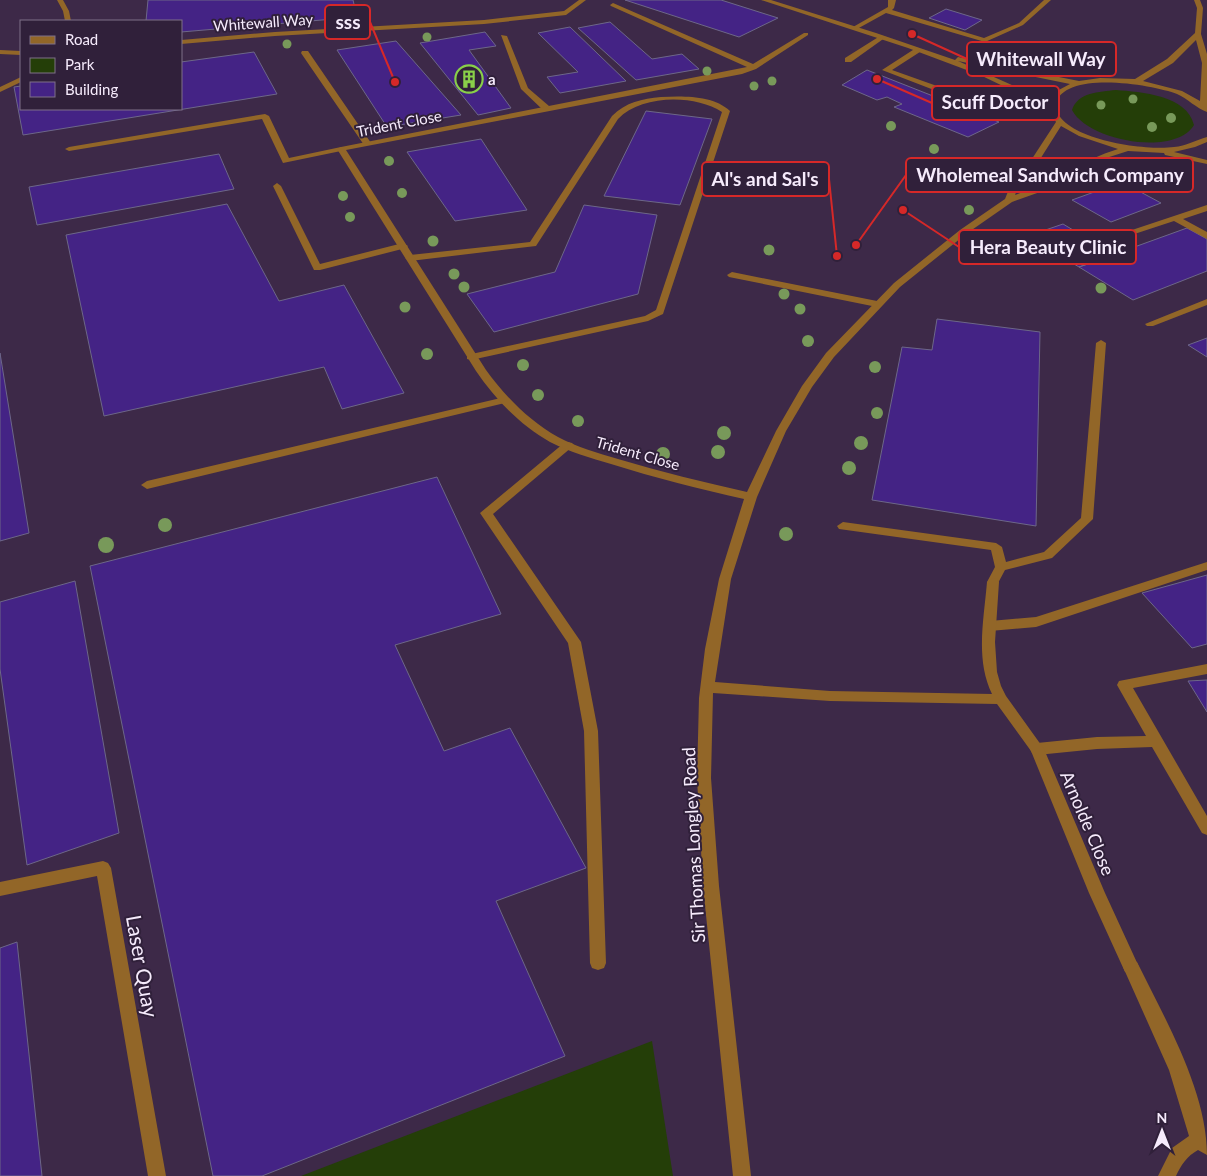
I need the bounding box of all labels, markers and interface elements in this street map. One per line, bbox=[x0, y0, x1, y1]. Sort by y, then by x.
callout: sss bbox=[325, 5, 370, 39]
street label: Whitewall Way bbox=[212, 10, 314, 34]
text: sss bbox=[335, 10, 361, 33]
legend bbox=[20, 20, 182, 110]
text: Road bbox=[65, 30, 98, 48]
callout: Whitewall Way bbox=[967, 42, 1116, 76]
text: Whitewall Way bbox=[976, 47, 1107, 70]
text: Park bbox=[65, 55, 95, 73]
building icon: a bbox=[454, 64, 484, 94]
place label: a bbox=[488, 70, 496, 88]
text: Building bbox=[65, 80, 118, 98]
callout: Scuff Doctor bbox=[932, 86, 1059, 120]
text: Scuff Doctor bbox=[942, 90, 1049, 113]
street label: Trident Close bbox=[355, 106, 443, 140]
callout: Wholemeal Sandwich Company bbox=[906, 158, 1193, 192]
callout: Al's and Sal's bbox=[702, 162, 829, 196]
text: Wholemeal Sandwich Company bbox=[916, 163, 1185, 186]
text: Al's and Sal's bbox=[710, 167, 819, 190]
callout: Hera Beauty Clinic bbox=[959, 230, 1136, 264]
text: Hera Beauty Clinic bbox=[970, 235, 1126, 258]
street label: Trident Close bbox=[594, 432, 682, 474]
street label: Sir Thomas Longley Road bbox=[677, 746, 709, 944]
street label: Arnolde Close bbox=[1056, 768, 1120, 878]
street label: Laser Quay bbox=[122, 913, 164, 1019]
north arrow bbox=[1137, 1106, 1187, 1156]
text: N bbox=[1157, 1109, 1167, 1126]

